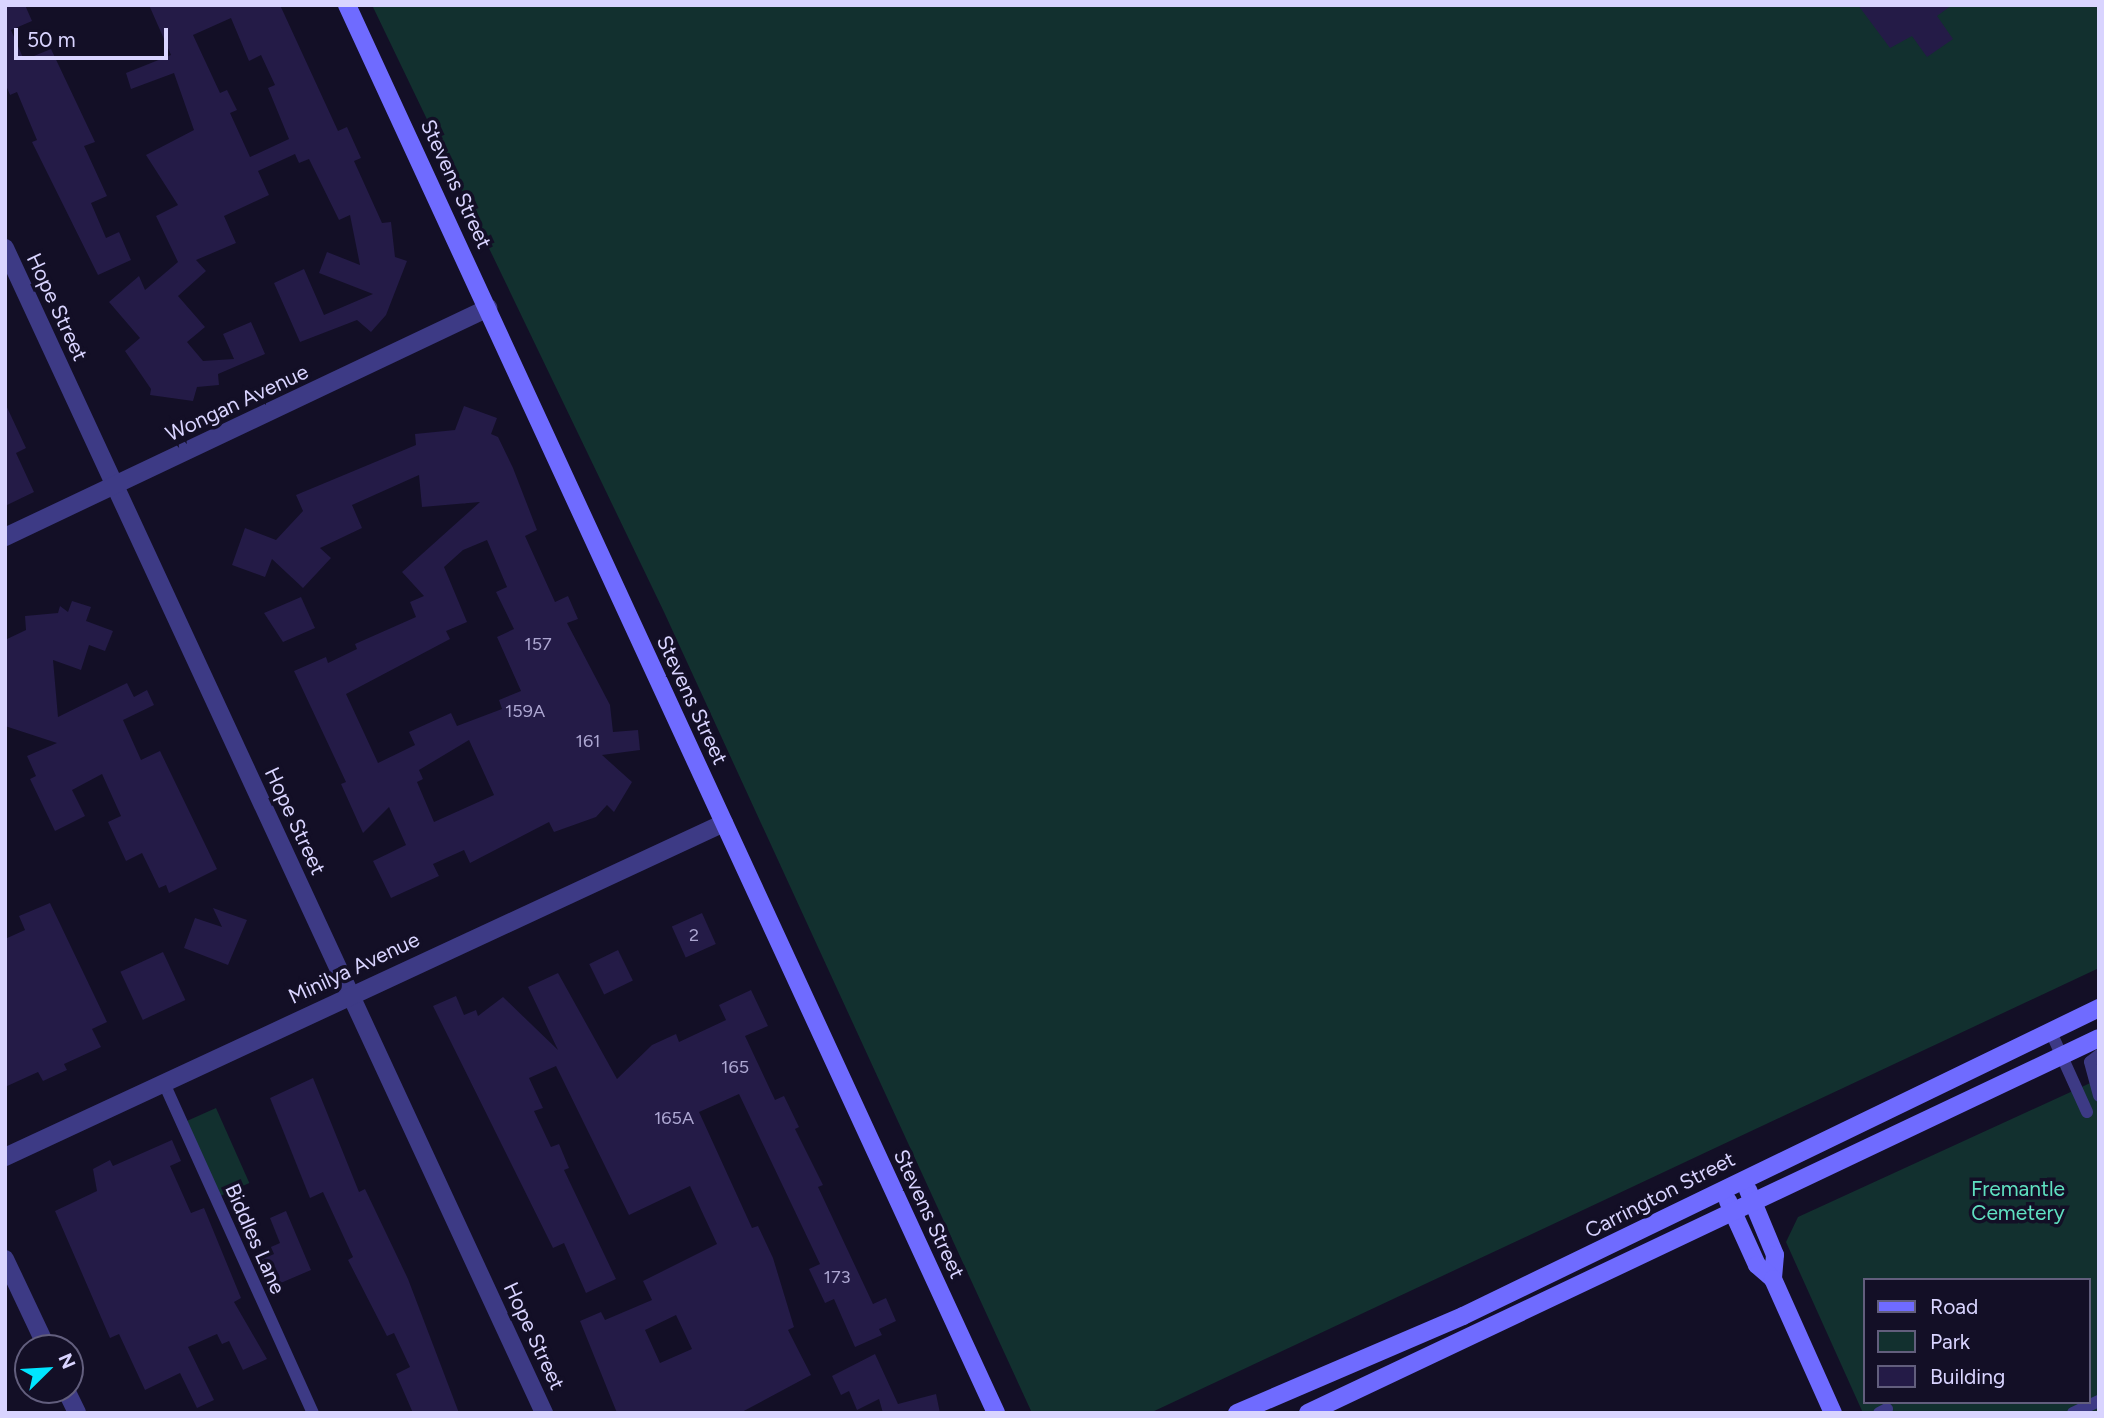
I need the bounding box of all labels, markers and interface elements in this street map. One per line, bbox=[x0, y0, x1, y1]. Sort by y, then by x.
scale bar bbox=[18, 14, 172, 58]
text: 50 m bbox=[27, 27, 76, 52]
street label: Stevens Street bbox=[415, 115, 497, 253]
street label: Hope Street bbox=[21, 249, 93, 365]
street label: Wongan Avenue bbox=[162, 359, 312, 447]
street label: Stevens Street bbox=[651, 631, 733, 769]
house number: 157 bbox=[524, 633, 552, 655]
house number: 159A bbox=[505, 700, 545, 722]
house number: 161 bbox=[575, 730, 601, 752]
street label: Hope Street bbox=[259, 763, 331, 879]
house number: 2 bbox=[689, 924, 699, 946]
street label: Minilya Avenue bbox=[285, 927, 423, 1009]
house number: 165 bbox=[721, 1056, 749, 1078]
house number: 165A bbox=[654, 1107, 694, 1129]
street label: Stevens Street bbox=[888, 1145, 970, 1283]
street label: Carrington Street bbox=[1581, 1146, 1739, 1244]
park label: Fremantle Cemetery bbox=[1971, 1176, 2065, 1226]
street label: Biddles Lane bbox=[219, 1180, 291, 1298]
house number: 173 bbox=[824, 1266, 850, 1288]
street label: Hope Street bbox=[498, 1278, 570, 1394]
legend bbox=[1862, 1278, 2090, 1404]
text: Road bbox=[1930, 1294, 1978, 1319]
text: Park bbox=[1930, 1329, 1970, 1354]
north arrow bbox=[14, 1334, 84, 1404]
text: N bbox=[53, 1350, 80, 1372]
text: Building bbox=[1930, 1364, 2005, 1389]

